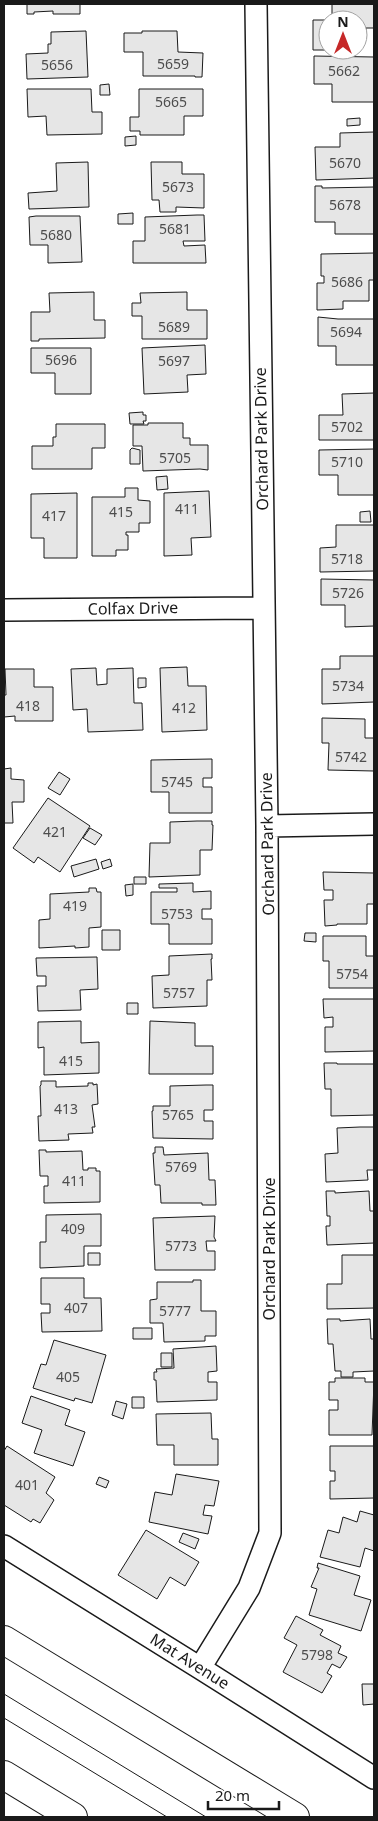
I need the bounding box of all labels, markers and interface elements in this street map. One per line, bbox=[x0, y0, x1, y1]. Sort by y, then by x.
north arrow bbox=[318, 10, 368, 60]
text: N bbox=[337, 12, 349, 31]
house number: 5659 bbox=[157, 54, 189, 73]
house number: 5656 bbox=[41, 55, 73, 74]
house number: 5662 bbox=[328, 61, 360, 80]
house number: 5665 bbox=[155, 92, 187, 111]
house number: 5670 bbox=[329, 153, 361, 172]
house number: 5673 bbox=[162, 177, 194, 196]
house number: 5678 bbox=[329, 195, 361, 214]
house number: 5681 bbox=[159, 219, 191, 238]
house number: 5680 bbox=[40, 225, 72, 244]
house number: 5686 bbox=[331, 272, 363, 291]
house number: 5689 bbox=[158, 317, 190, 336]
house number: 5694 bbox=[330, 322, 362, 341]
house number: 5696 bbox=[45, 350, 77, 369]
house number: 5697 bbox=[158, 351, 190, 370]
street label: Orchard Park Drive bbox=[249, 367, 273, 511]
house number: 5702 bbox=[331, 417, 363, 436]
house number: 5705 bbox=[159, 448, 191, 467]
house number: 5710 bbox=[331, 452, 363, 471]
house number: 411 bbox=[175, 499, 199, 518]
house number: 415 bbox=[109, 502, 133, 521]
house number: 417 bbox=[42, 506, 66, 525]
house number: 5718 bbox=[331, 549, 363, 568]
house number: 5726 bbox=[332, 583, 364, 602]
street label: Colfax Drive bbox=[88, 596, 178, 620]
house number: 5734 bbox=[332, 676, 364, 695]
house number: 418 bbox=[16, 696, 40, 715]
house number: 412 bbox=[172, 698, 196, 717]
house number: 5742 bbox=[335, 747, 367, 766]
house number: 5745 bbox=[161, 772, 193, 791]
street label: Orchard Park Drive bbox=[255, 772, 279, 916]
house number: 421 bbox=[43, 822, 67, 841]
house number: 419 bbox=[63, 896, 87, 915]
house number: 5753 bbox=[161, 904, 193, 923]
house number: 5754 bbox=[336, 964, 368, 983]
house number: 5757 bbox=[163, 983, 195, 1002]
house number: 415 bbox=[59, 1051, 83, 1070]
house number: 413 bbox=[54, 1099, 78, 1118]
house number: 5765 bbox=[162, 1105, 194, 1124]
house number: 5769 bbox=[165, 1157, 197, 1176]
house number: 411 bbox=[62, 1171, 86, 1190]
street label: Orchard Park Drive bbox=[258, 1177, 280, 1321]
house number: 409 bbox=[61, 1219, 85, 1238]
house number: 5773 bbox=[165, 1236, 197, 1255]
house number: 407 bbox=[64, 1298, 88, 1317]
house number: 5777 bbox=[159, 1301, 191, 1320]
house number: 405 bbox=[56, 1367, 80, 1386]
house number: 401 bbox=[15, 1475, 39, 1494]
street label: Mat Avenue bbox=[146, 1628, 234, 1694]
house number: 5798 bbox=[301, 1645, 333, 1664]
scale bar bbox=[208, 1778, 279, 1810]
text: 20 m bbox=[215, 1785, 250, 1805]

